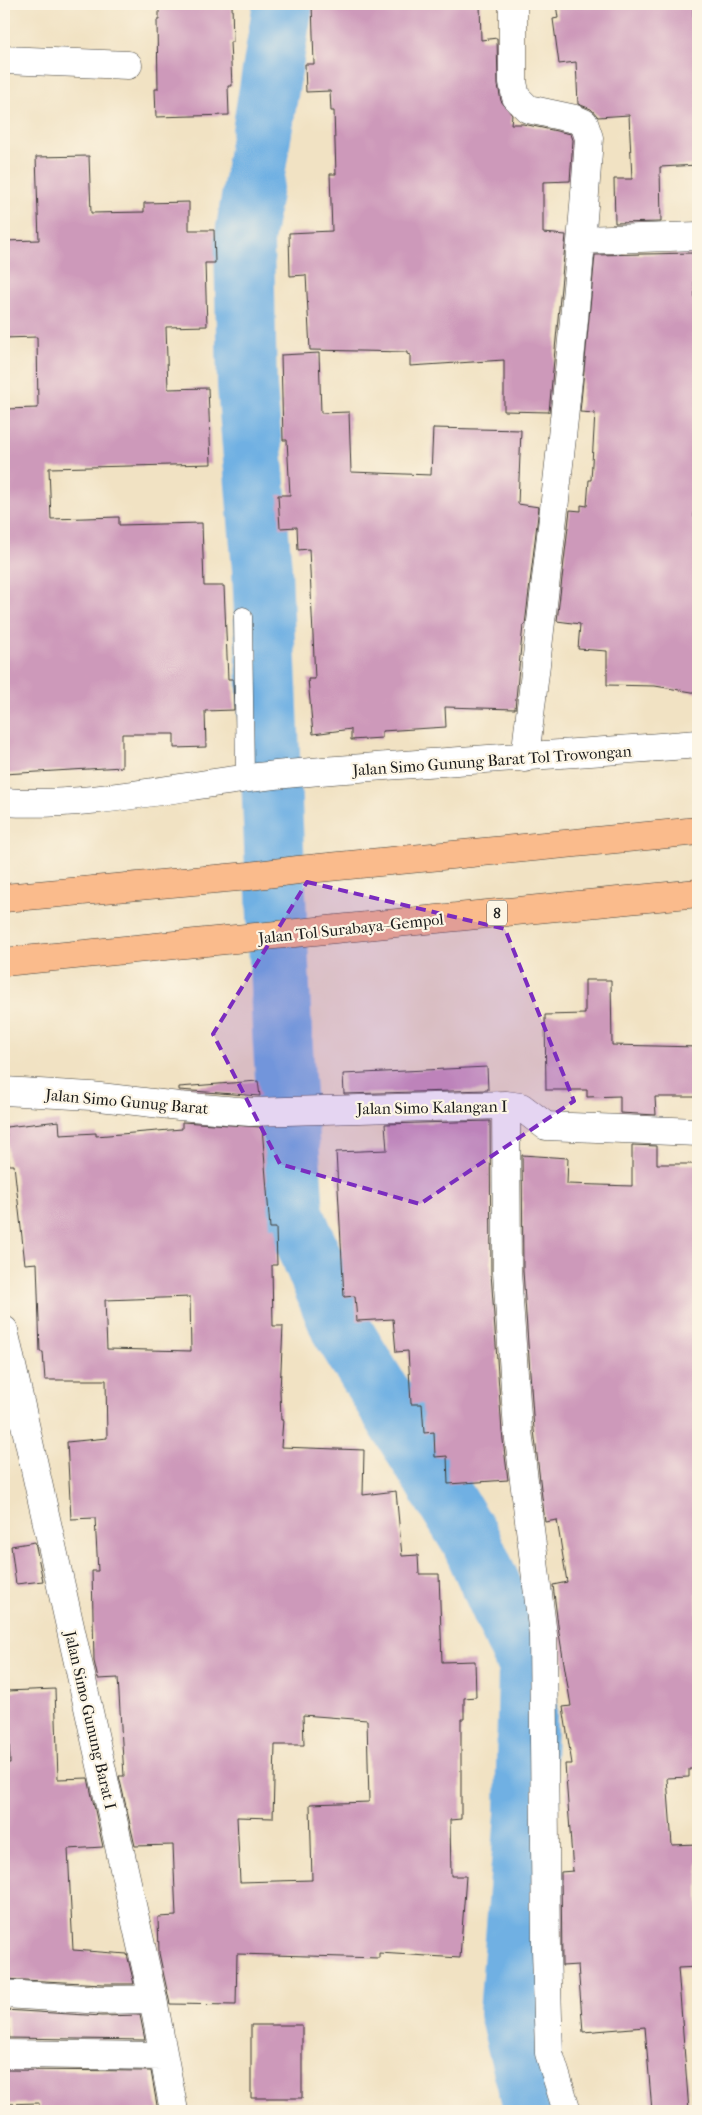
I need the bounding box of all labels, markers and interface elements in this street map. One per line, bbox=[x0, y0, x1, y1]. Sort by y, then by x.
street label: Jalan Simo Gunung Barat Tol Trowongan bbox=[350, 741, 633, 780]
road number: 8 bbox=[487, 900, 507, 926]
street label: Jalan Tol Surabaya–Gempol bbox=[256, 909, 445, 948]
street label: Jalan Simo Gunug Barat bbox=[43, 1085, 210, 1118]
street label: Jalan Simo Kalangan I bbox=[355, 1097, 507, 1118]
street label: Jalan Simo Gunung Barat I bbox=[60, 1627, 120, 1811]

